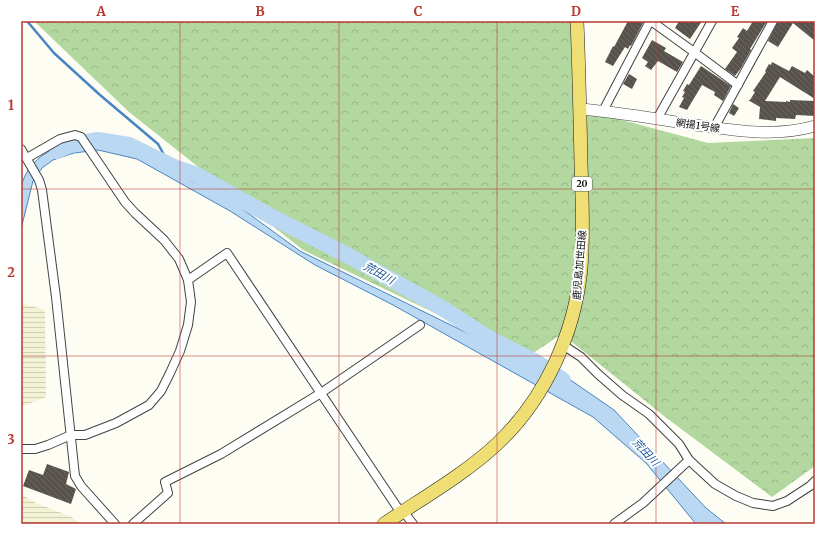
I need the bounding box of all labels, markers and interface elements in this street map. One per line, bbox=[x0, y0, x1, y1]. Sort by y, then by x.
text: A bbox=[95, 3, 106, 20]
text: B bbox=[255, 3, 265, 20]
text: C bbox=[414, 3, 423, 20]
text: D bbox=[571, 3, 581, 20]
text: E bbox=[731, 3, 740, 20]
text: 1 bbox=[8, 97, 14, 114]
street label: 網揚1号線 bbox=[675, 116, 721, 135]
road number: 20 bbox=[572, 177, 592, 191]
street label: 鹿児島加世田線 bbox=[570, 230, 589, 300]
water label: 荒田川 bbox=[361, 259, 398, 288]
text: 2 bbox=[7, 264, 15, 281]
text: 3 bbox=[7, 431, 15, 448]
water label: 荒田川 bbox=[630, 435, 663, 470]

